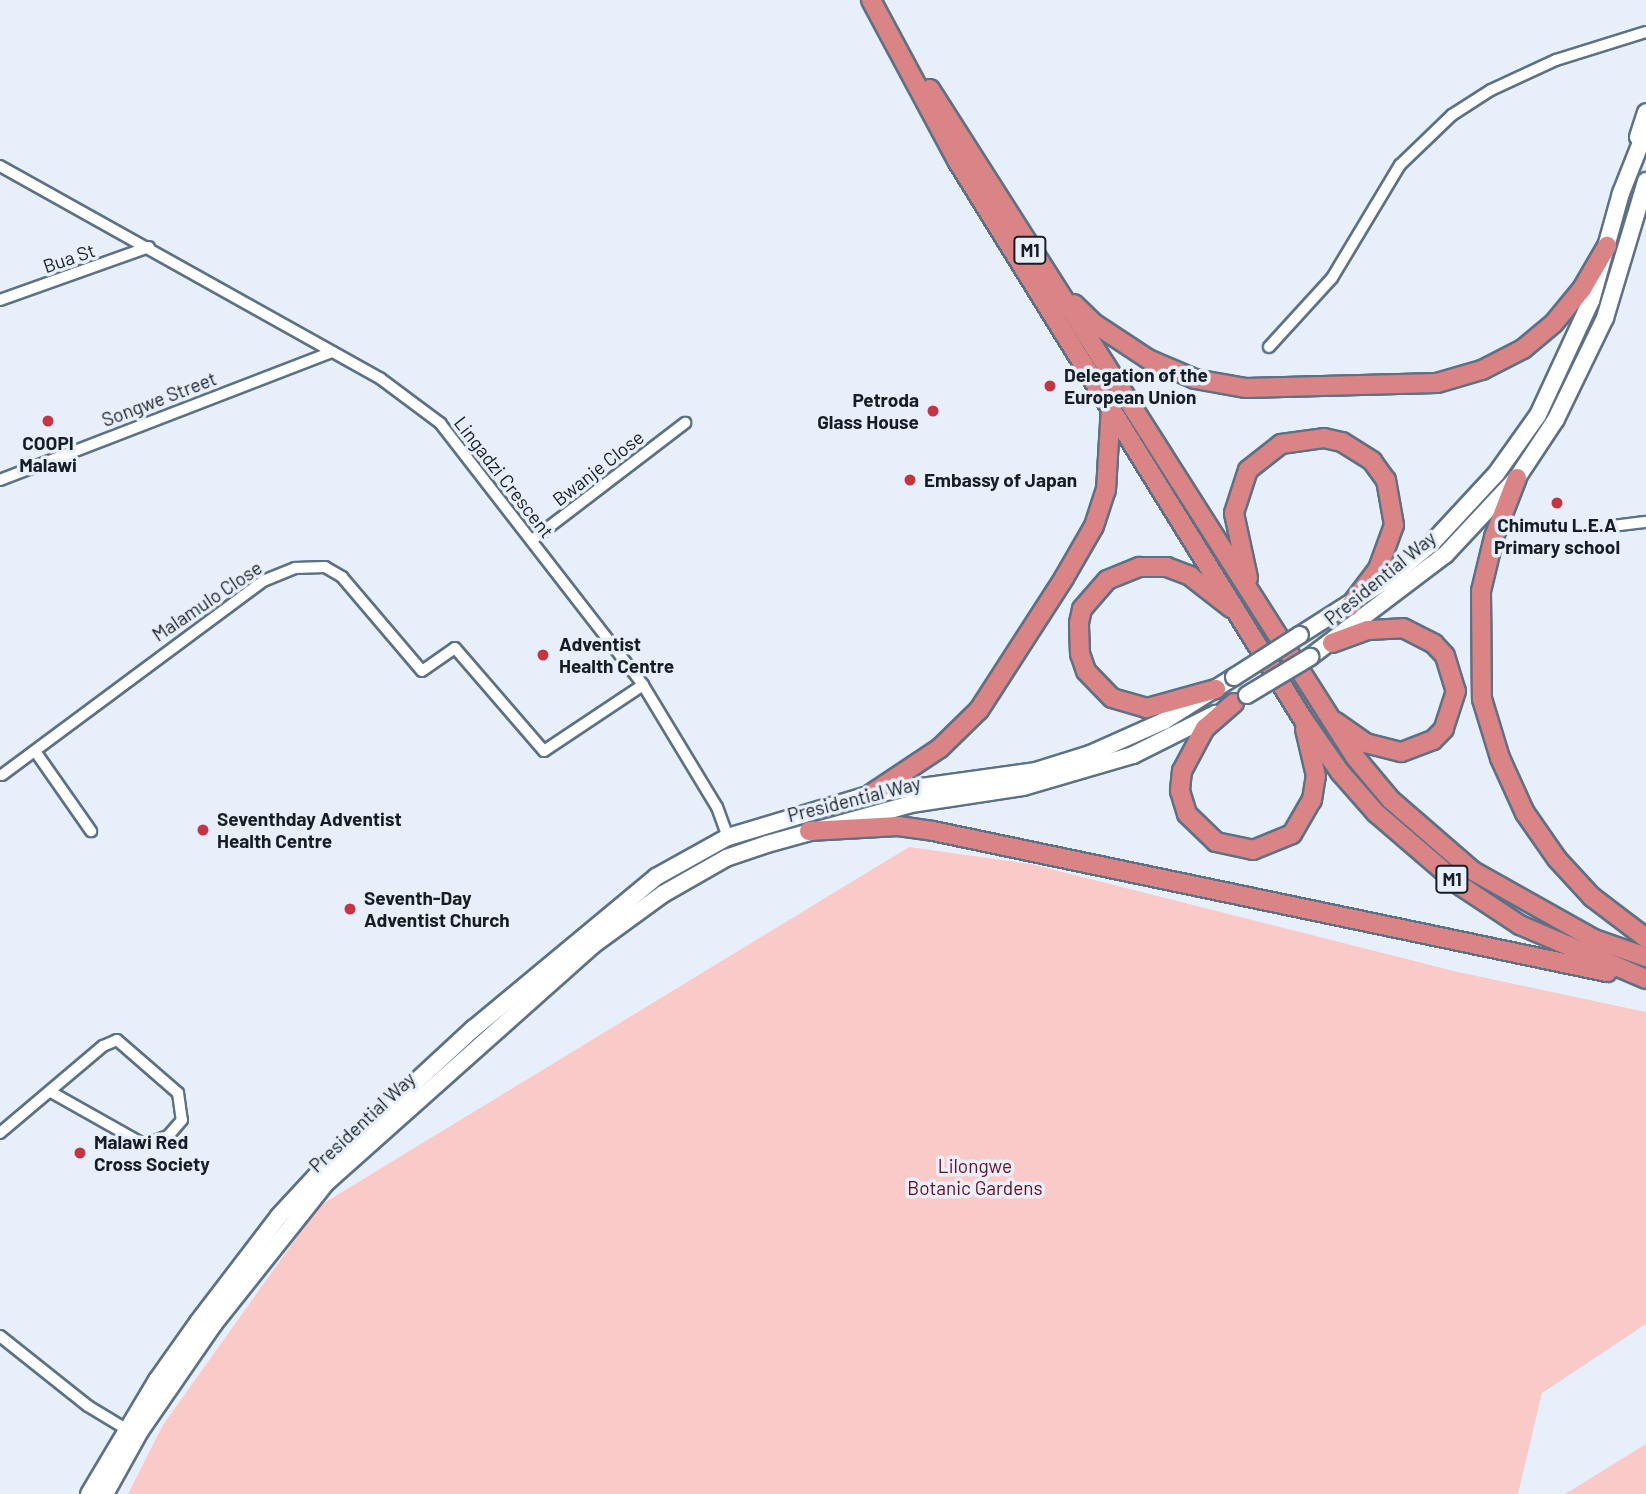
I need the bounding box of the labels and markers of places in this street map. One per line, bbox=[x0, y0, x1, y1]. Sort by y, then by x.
place label: Delegation of the European Union bbox=[1064, 364, 1208, 408]
marker: Delegation of the European Union bbox=[1042, 378, 1058, 394]
place label: Petroda Glass House bbox=[817, 389, 919, 433]
marker: Petroda Glass House bbox=[925, 403, 941, 419]
marker: COOPI Malawi bbox=[40, 413, 56, 429]
place label: COOPI Malawi bbox=[19, 432, 77, 476]
place label: Embassy of Japan bbox=[924, 469, 1077, 491]
marker: Embassy of Japan bbox=[902, 472, 918, 488]
marker: Chimutu L.E.A Primary school bbox=[1549, 495, 1565, 511]
place label: Chimutu L.E.A Primary school bbox=[1494, 514, 1620, 558]
place label: Adventist Health Centre bbox=[559, 633, 674, 677]
marker: Adventist Health Centre bbox=[533, 645, 553, 665]
place label: Seventhday Adventist Health Centre bbox=[217, 808, 402, 852]
marker: Seventhday Adventist Health Centre bbox=[195, 822, 211, 838]
place label: Seventh-Day Adventist Church bbox=[364, 887, 510, 931]
marker: Seventh-Day Adventist Church bbox=[342, 901, 358, 917]
place label: Malawi Red Cross Society bbox=[94, 1131, 210, 1175]
marker: Malawi Red Cross Society bbox=[72, 1145, 88, 1161]

